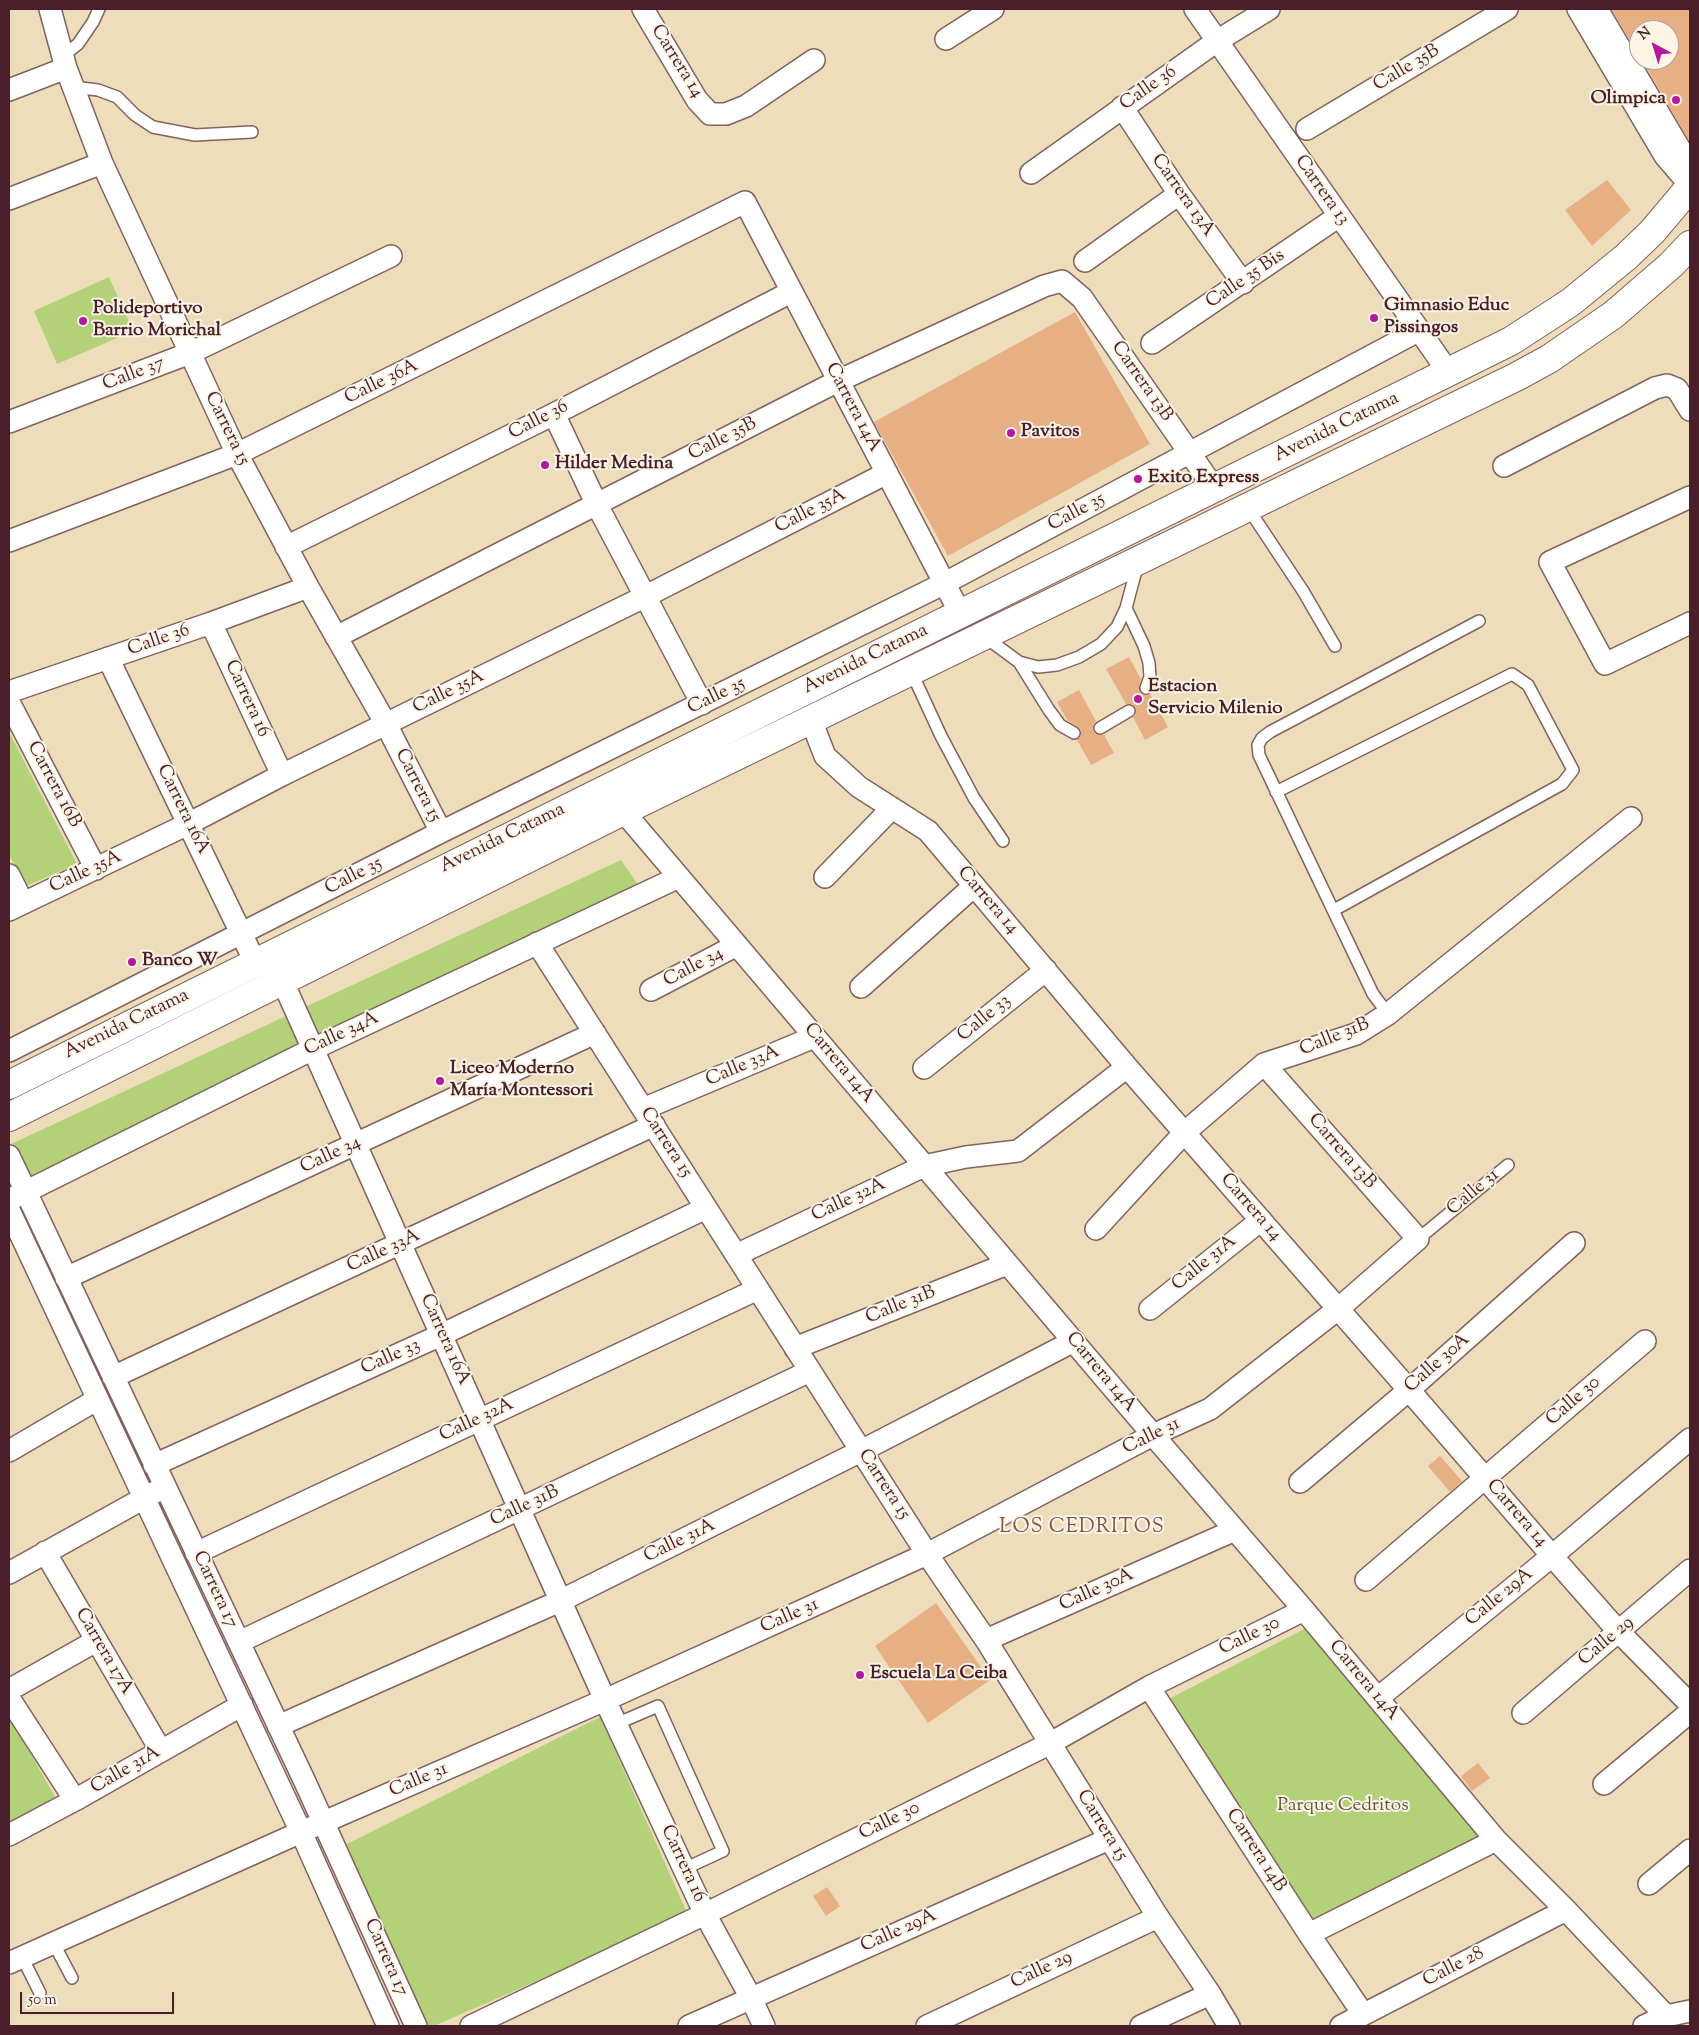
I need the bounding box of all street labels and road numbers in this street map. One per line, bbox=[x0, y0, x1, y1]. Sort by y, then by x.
street label: Carrera 14 bbox=[644, 21, 708, 103]
street label: Calle 35B bbox=[1370, 40, 1444, 98]
street label: Calle 36 bbox=[1116, 61, 1182, 117]
street label: Carrera 13A bbox=[1145, 150, 1219, 242]
street label: Carrera 13 bbox=[1289, 151, 1353, 231]
street label: Calle 35 Bis bbox=[1202, 245, 1290, 315]
street label: Carrera 13B bbox=[1105, 338, 1177, 426]
street label: Calle 37 bbox=[100, 353, 168, 397]
street label: Calle 36A bbox=[341, 355, 423, 411]
street label: Carrera 14A bbox=[819, 359, 885, 457]
street label: Carrera 15 bbox=[198, 388, 254, 470]
street label: Avenida Catama bbox=[1271, 388, 1403, 468]
street label: Calle 36 bbox=[505, 396, 573, 446]
street label: Calle 35B bbox=[685, 413, 761, 467]
street label: Calle 35A bbox=[772, 484, 850, 540]
street label: Calle 35 bbox=[1045, 489, 1109, 537]
street label: Calle 36 bbox=[125, 620, 193, 662]
street label: Avenida Catama bbox=[800, 620, 932, 700]
street label: Carrera 16 bbox=[218, 657, 274, 741]
street label: Calle 35A bbox=[410, 666, 488, 720]
street label: Calle 35 bbox=[684, 673, 750, 721]
street label: Carrera 16B bbox=[21, 738, 85, 832]
street label: Carrera 15 bbox=[389, 745, 445, 827]
street label: Carrera 16A bbox=[150, 761, 214, 859]
street label: Avenida Catama bbox=[437, 799, 569, 879]
street label: Calle 35A bbox=[46, 846, 126, 900]
street label: Calle 35 bbox=[322, 853, 386, 901]
street label: Carrera 14 bbox=[951, 862, 1023, 940]
street label: Calle 34 bbox=[660, 943, 728, 993]
street label: Avenida Catama bbox=[61, 985, 193, 1065]
street label: Calle 33 bbox=[954, 990, 1016, 1048]
street label: Calle 34A bbox=[301, 1008, 383, 1062]
street label: Calle 31B bbox=[1297, 1014, 1373, 1062]
street label: Carrera 14A bbox=[798, 1019, 878, 1109]
street label: Calle 33A bbox=[703, 1041, 783, 1093]
street label: Carrera 15 bbox=[634, 1103, 696, 1183]
street label: Carrera 13B bbox=[1302, 1110, 1380, 1194]
street label: Calle 34 bbox=[297, 1132, 365, 1180]
street label: Calle 31 bbox=[1443, 1165, 1505, 1221]
street label: Carrera 14 bbox=[1214, 1169, 1286, 1247]
street label: Calle 32A bbox=[808, 1174, 890, 1228]
street label: Calle 33A bbox=[344, 1225, 424, 1279]
street label: Calle 31A bbox=[1168, 1231, 1242, 1297]
street label: Calle 31B bbox=[863, 1282, 939, 1330]
street label: Carrera 16A bbox=[414, 1291, 474, 1389]
street label: Carrera 14A bbox=[1060, 1328, 1140, 1418]
street label: Calle 30A bbox=[1401, 1329, 1475, 1399]
street label: Calle 33 bbox=[358, 1335, 424, 1381]
street label: Calle 30 bbox=[1542, 1372, 1606, 1432]
street label: Calle 32A bbox=[436, 1394, 518, 1448]
street label: Calle 31 bbox=[1119, 1413, 1185, 1461]
street label: Carrera 15 bbox=[852, 1445, 914, 1525]
street label: Carrera 14 bbox=[1480, 1475, 1552, 1553]
street label: Calle 31B bbox=[487, 1481, 563, 1533]
street label: Calle 31A bbox=[641, 1515, 719, 1569]
street label: Carrera 17 bbox=[186, 1548, 242, 1632]
street label: Calle 30A bbox=[1056, 1564, 1138, 1618]
street label: Calle 29A bbox=[1461, 1564, 1539, 1632]
street label: Calle 31 bbox=[757, 1594, 823, 1640]
street label: Carrera 17A bbox=[69, 1604, 137, 1700]
street label: Calle 29 bbox=[1575, 1612, 1639, 1672]
street label: Calle 30 bbox=[1216, 1613, 1284, 1661]
street label: Carrera 14A bbox=[1323, 1636, 1403, 1726]
street label: Calle 31A bbox=[87, 1742, 165, 1800]
street label: Calle 31 bbox=[386, 1759, 452, 1803]
street label: Carrera 15 bbox=[1070, 1786, 1132, 1866]
street label: Calle 30 bbox=[856, 1798, 924, 1846]
street label: Carrera 14B bbox=[1220, 1805, 1290, 1897]
street label: Carrera 16 bbox=[654, 1822, 710, 1906]
street label: Calle 29A bbox=[858, 1905, 940, 1959]
street label: Carrera 17 bbox=[358, 1916, 412, 2000]
street label: Calle 28 bbox=[1420, 1943, 1488, 1993]
street label: Calle 29 bbox=[1008, 1947, 1076, 1995]

